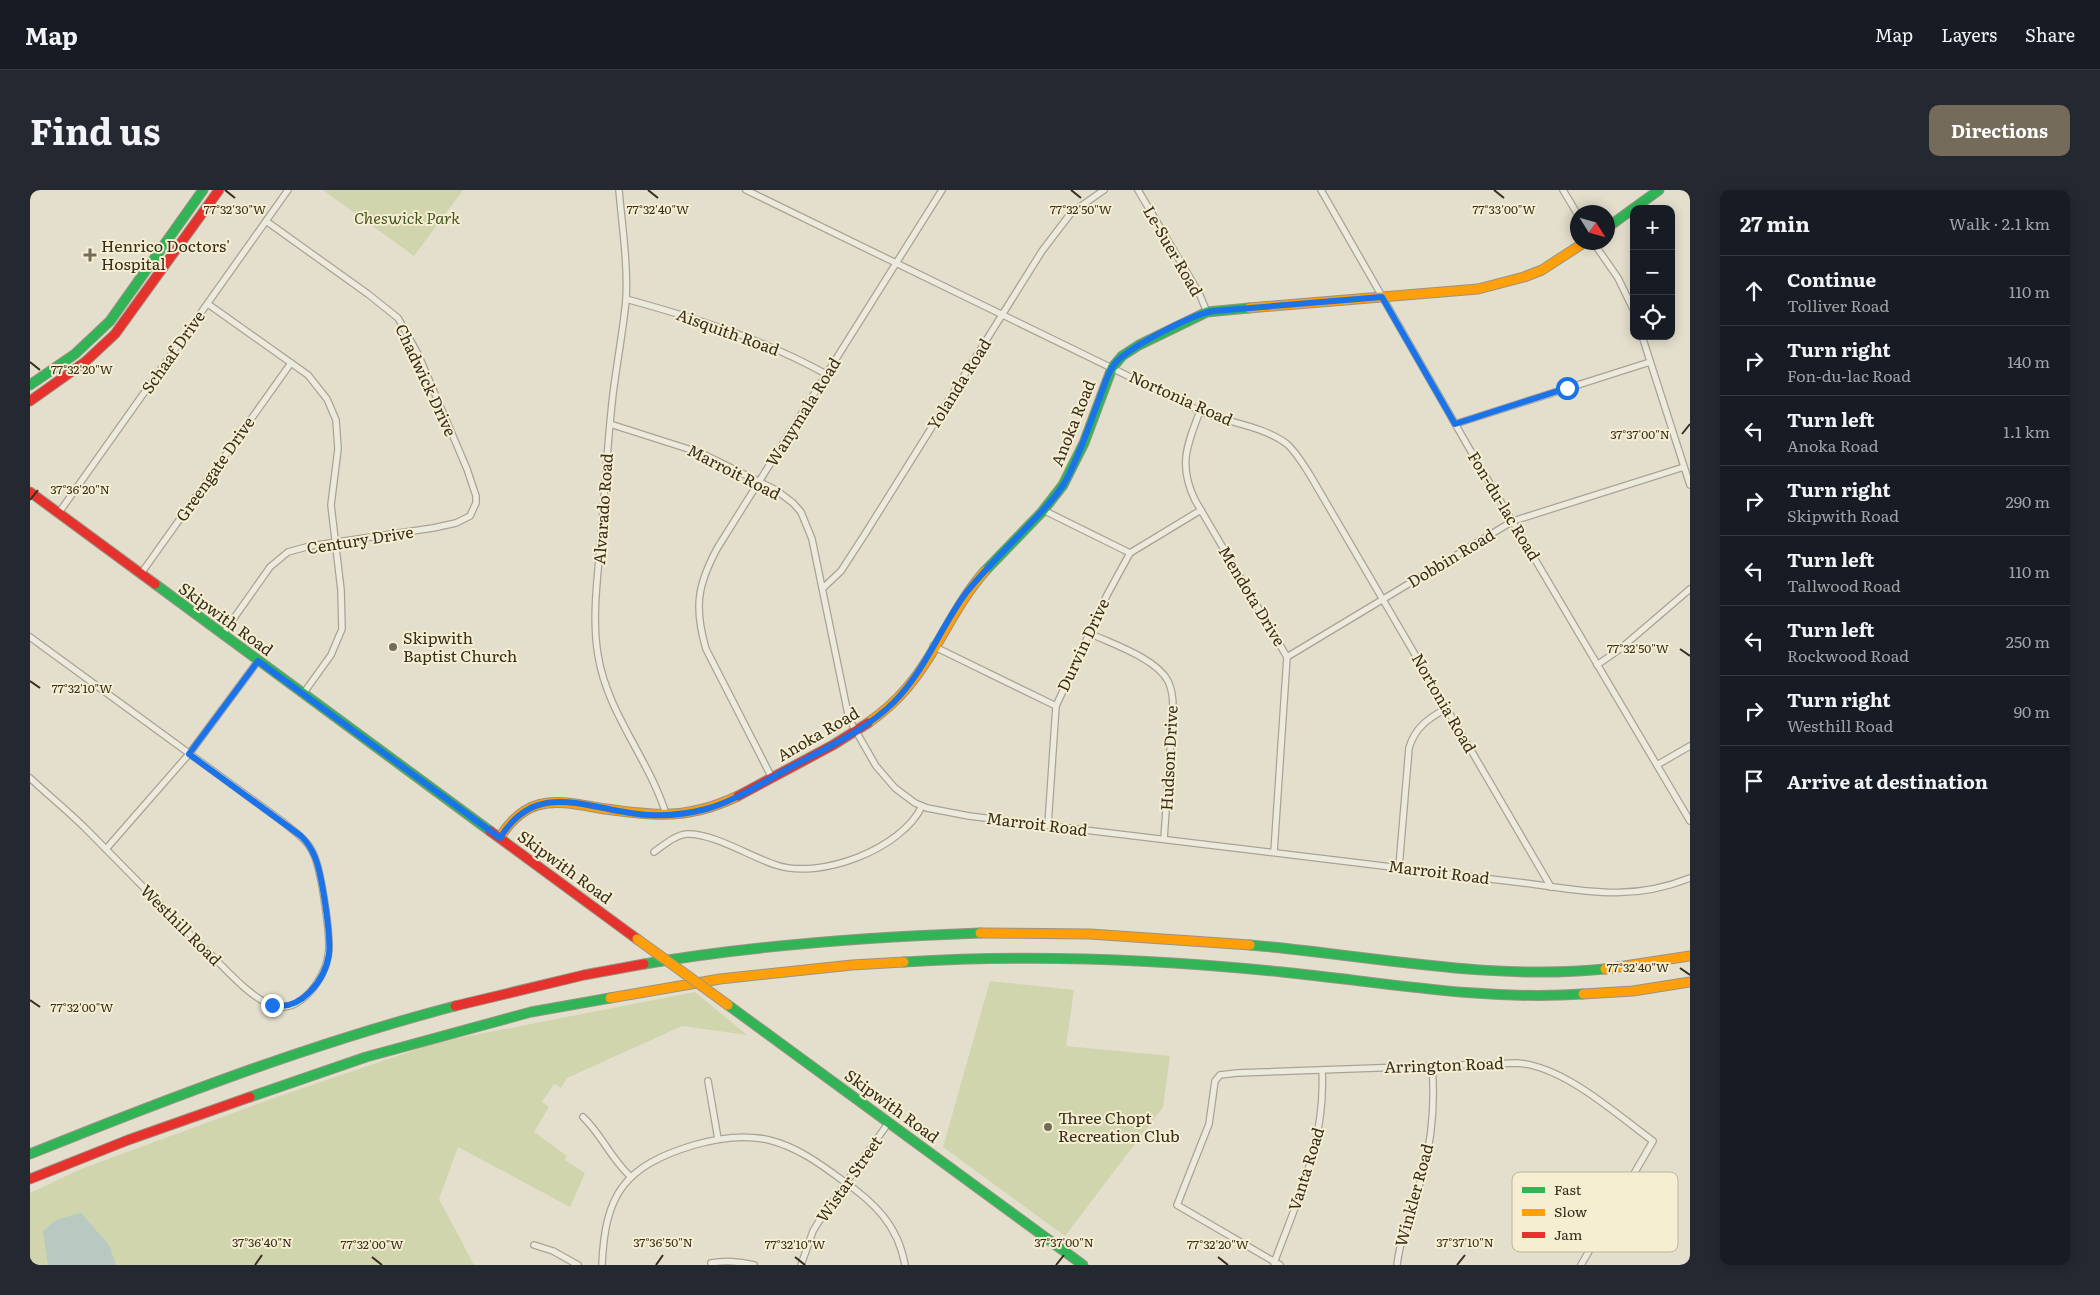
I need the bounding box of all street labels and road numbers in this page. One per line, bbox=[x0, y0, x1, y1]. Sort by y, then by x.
street label: Le-Suer Road bbox=[1138, 201, 1210, 300]
street label: Aisquith Road bbox=[674, 301, 783, 361]
street label: Schaaf Drive bbox=[135, 305, 210, 398]
street label: Chadwick Drive bbox=[390, 319, 463, 440]
street label: Yolanda Road bbox=[920, 333, 996, 434]
street label: Wanymala Road bbox=[759, 352, 845, 471]
street label: Nortonia Road bbox=[1126, 363, 1237, 431]
street label: Anoka Road bbox=[1044, 376, 1100, 470]
street label: Greengate Drive bbox=[169, 411, 259, 526]
street label: Marroit Road bbox=[684, 437, 785, 505]
street label: Fon-du-lac Road bbox=[1463, 446, 1547, 565]
street label: Alvarado Road bbox=[586, 452, 618, 565]
street label: Century Drive bbox=[305, 519, 415, 559]
street label: Dobbin Road bbox=[1402, 522, 1499, 593]
street label: Mendota Drive bbox=[1213, 541, 1292, 650]
street label: Skipwith Road bbox=[174, 576, 279, 661]
street label: Durvin Drive bbox=[1050, 594, 1114, 695]
street label: Nortonia Road bbox=[1407, 648, 1483, 757]
street label: Anoka Road bbox=[772, 700, 863, 766]
street label: Hudson Drive bbox=[1153, 705, 1183, 811]
street label: Marroit Road bbox=[985, 805, 1089, 841]
street label: Skipwith Road bbox=[513, 824, 618, 909]
street label: Marroit Road bbox=[1387, 853, 1491, 889]
street label: Westhill Road bbox=[136, 878, 228, 971]
street label: Arrington Road bbox=[1384, 1050, 1504, 1078]
street label: Skipwith Road bbox=[840, 1063, 945, 1148]
street label: Vanta Road bbox=[1281, 1124, 1329, 1213]
street label: Wistar Street bbox=[809, 1130, 887, 1227]
street label: Winkler Road bbox=[1388, 1140, 1438, 1249]

